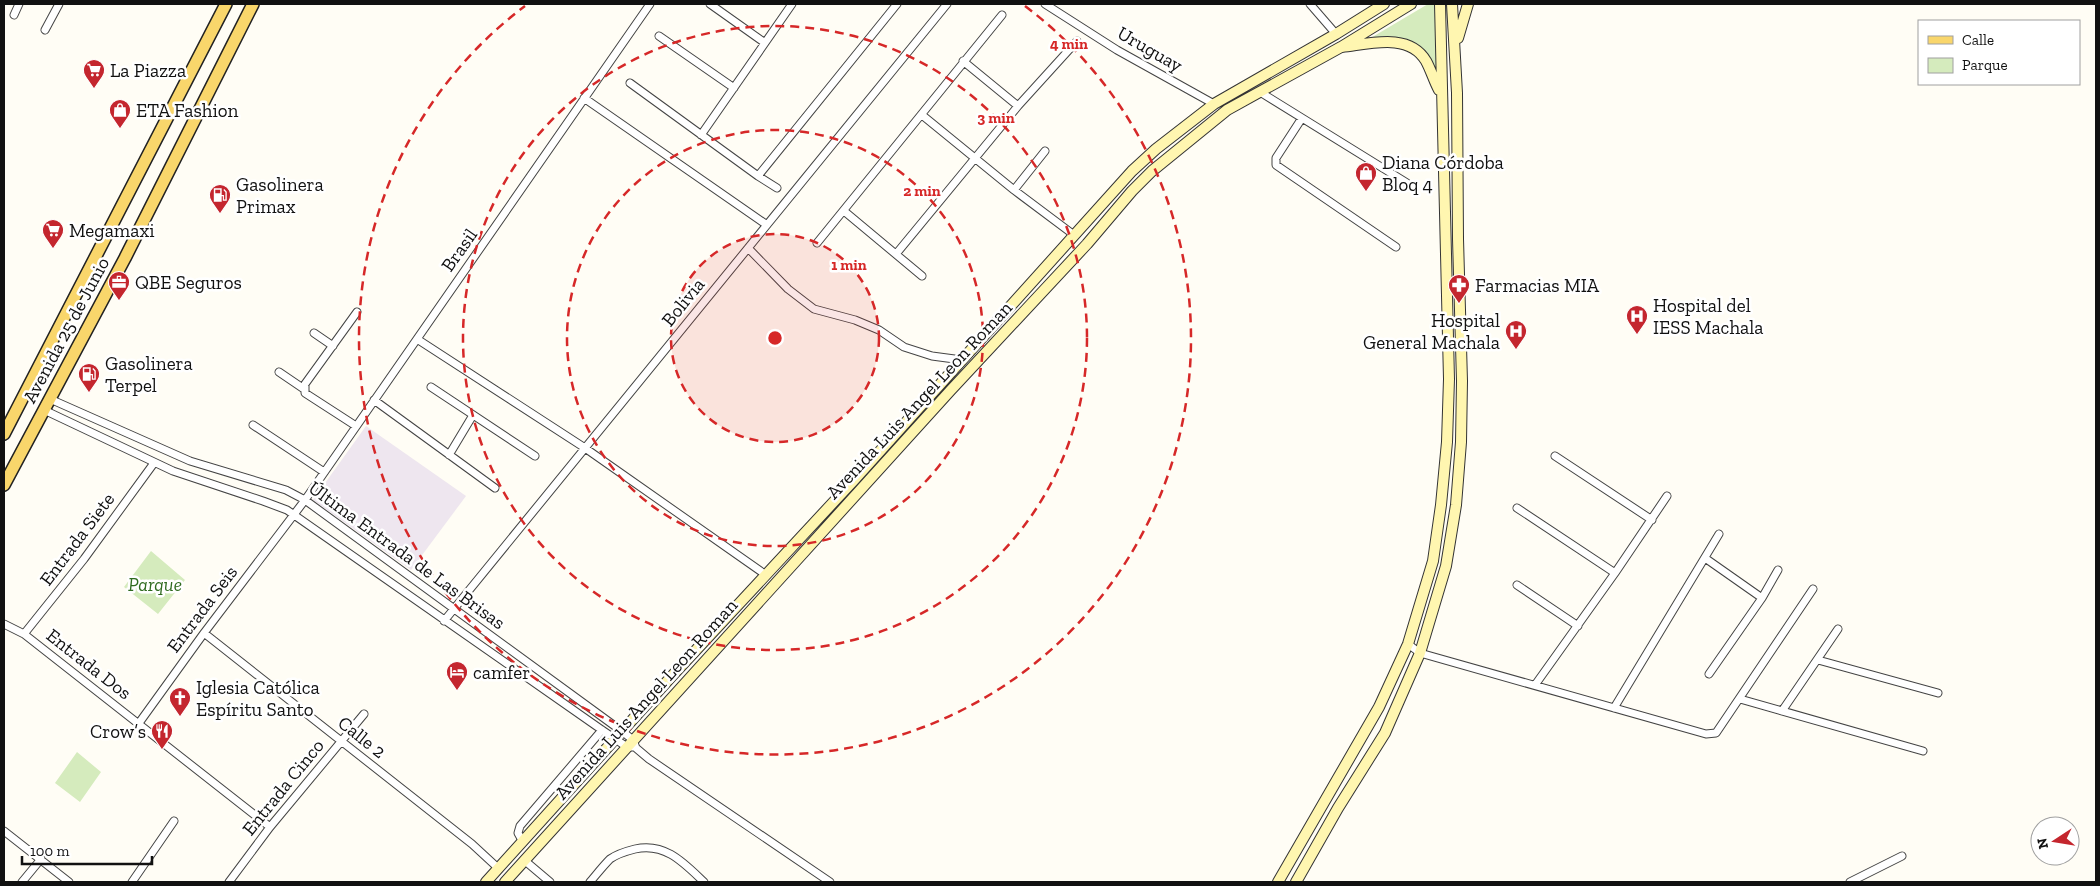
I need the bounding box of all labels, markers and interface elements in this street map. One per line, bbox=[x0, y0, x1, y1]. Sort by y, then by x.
legend bbox=[1918, 20, 2080, 85]
street label: Uruguay bbox=[1113, 21, 1187, 77]
text: Calle bbox=[1962, 31, 1994, 49]
text: 4 min bbox=[1050, 35, 1088, 53]
text: Parque bbox=[1962, 56, 2008, 74]
supermarket icon: La Piazza bbox=[82, 58, 106, 89]
place label: La Piazza bbox=[110, 59, 186, 82]
shop icon: ETA Fashion bbox=[108, 98, 132, 129]
place label: ETA Fashion bbox=[136, 99, 238, 122]
text: 3 min bbox=[977, 109, 1015, 127]
place label: Diana Córdoba Bloq 4 bbox=[1382, 151, 1504, 196]
shop icon: Diana Córdoba Bloq 4 bbox=[1354, 161, 1378, 192]
place label: Gasolinera Primax bbox=[236, 173, 324, 218]
text: 2 min bbox=[903, 182, 941, 200]
fuel station icon: Gasolinera Primax bbox=[208, 183, 232, 214]
supermarket icon: Megamaxi bbox=[41, 218, 65, 249]
place label: Megamaxi bbox=[69, 219, 155, 242]
street label: Brasil bbox=[436, 224, 482, 276]
street label: Avenida 25 de Junio bbox=[18, 253, 114, 407]
text: 1 min bbox=[831, 256, 867, 274]
office icon: QBE Seguros bbox=[107, 270, 131, 301]
place label: QBE Seguros bbox=[135, 271, 242, 294]
street label: Bolivia bbox=[657, 273, 709, 331]
pharmacy icon: Farmacias MIA bbox=[1447, 273, 1471, 304]
place label: Farmacias MIA bbox=[1475, 274, 1600, 297]
place label: Hospital del IESS Machala bbox=[1653, 294, 1763, 339]
street label: Avenida Luis Angel Leon Roman bbox=[821, 296, 1017, 504]
hospital icon: Hospital del IESS Machala bbox=[1625, 304, 1649, 335]
place label: Hospital General Machala bbox=[1363, 309, 1500, 354]
hospital icon: Hospital General Machala bbox=[1504, 319, 1528, 350]
centre of rings bbox=[766, 329, 784, 347]
place label: Gasolinera Terpel bbox=[105, 352, 193, 397]
fuel station icon: Gasolinera Terpel bbox=[77, 362, 101, 393]
street label: Última Entrada de Las Brisas bbox=[304, 476, 510, 634]
street label: Entrada Siete bbox=[35, 488, 119, 590]
street label: Entrada Seis bbox=[162, 561, 242, 657]
park label: Parque bbox=[128, 573, 182, 596]
street label: Avenida Luis Angel Leon Roman bbox=[550, 594, 742, 804]
street label: Entrada Dos bbox=[42, 624, 136, 704]
hotel icon: camfer bbox=[445, 660, 469, 691]
place label: camfer bbox=[473, 661, 530, 684]
place label: Iglesia Católica Espíritu Santo bbox=[196, 676, 320, 721]
church icon: Iglesia Católica Espíritu Santo bbox=[168, 686, 192, 717]
street label: Calle 2 bbox=[333, 711, 391, 763]
restaurant icon: Crow’s bbox=[150, 719, 174, 750]
place label: Crow’s bbox=[90, 720, 146, 743]
street label: Entrada Cinco bbox=[237, 734, 329, 840]
north arrow bbox=[2030, 816, 2080, 866]
scale bar bbox=[22, 834, 152, 866]
text: N bbox=[2033, 836, 2052, 851]
text: 100 m bbox=[30, 842, 69, 860]

